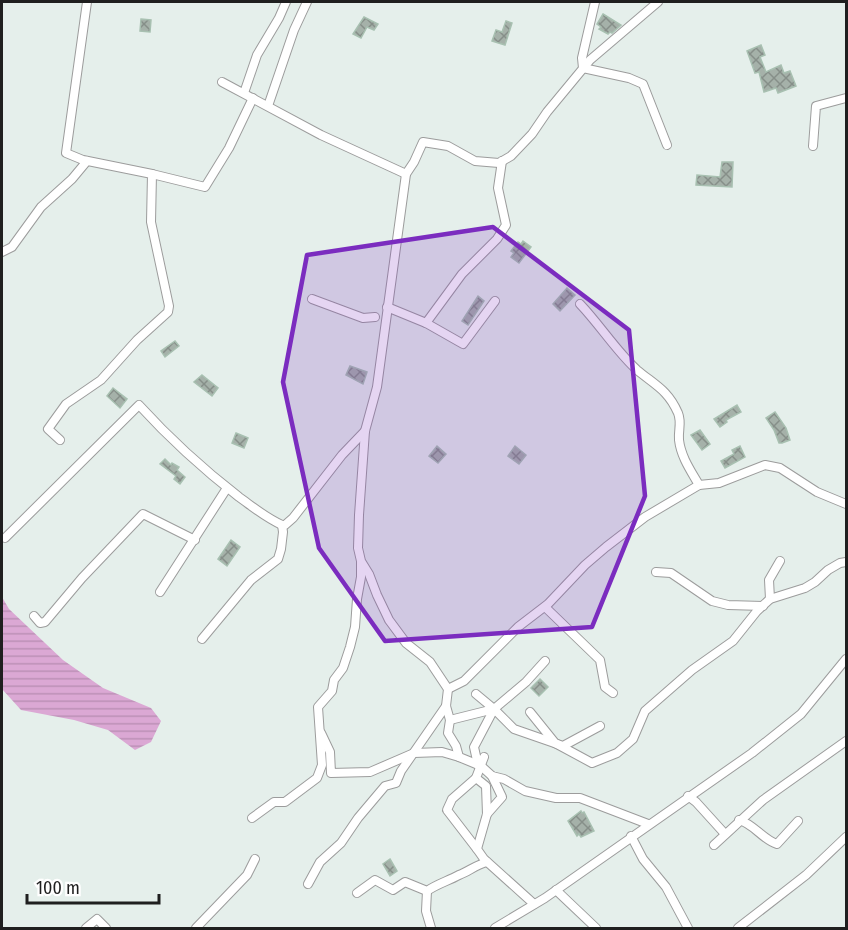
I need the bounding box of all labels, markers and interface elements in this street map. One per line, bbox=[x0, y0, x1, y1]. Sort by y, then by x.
scale bar bbox=[27, 867, 159, 905]
text: 100 m bbox=[36, 877, 80, 899]

